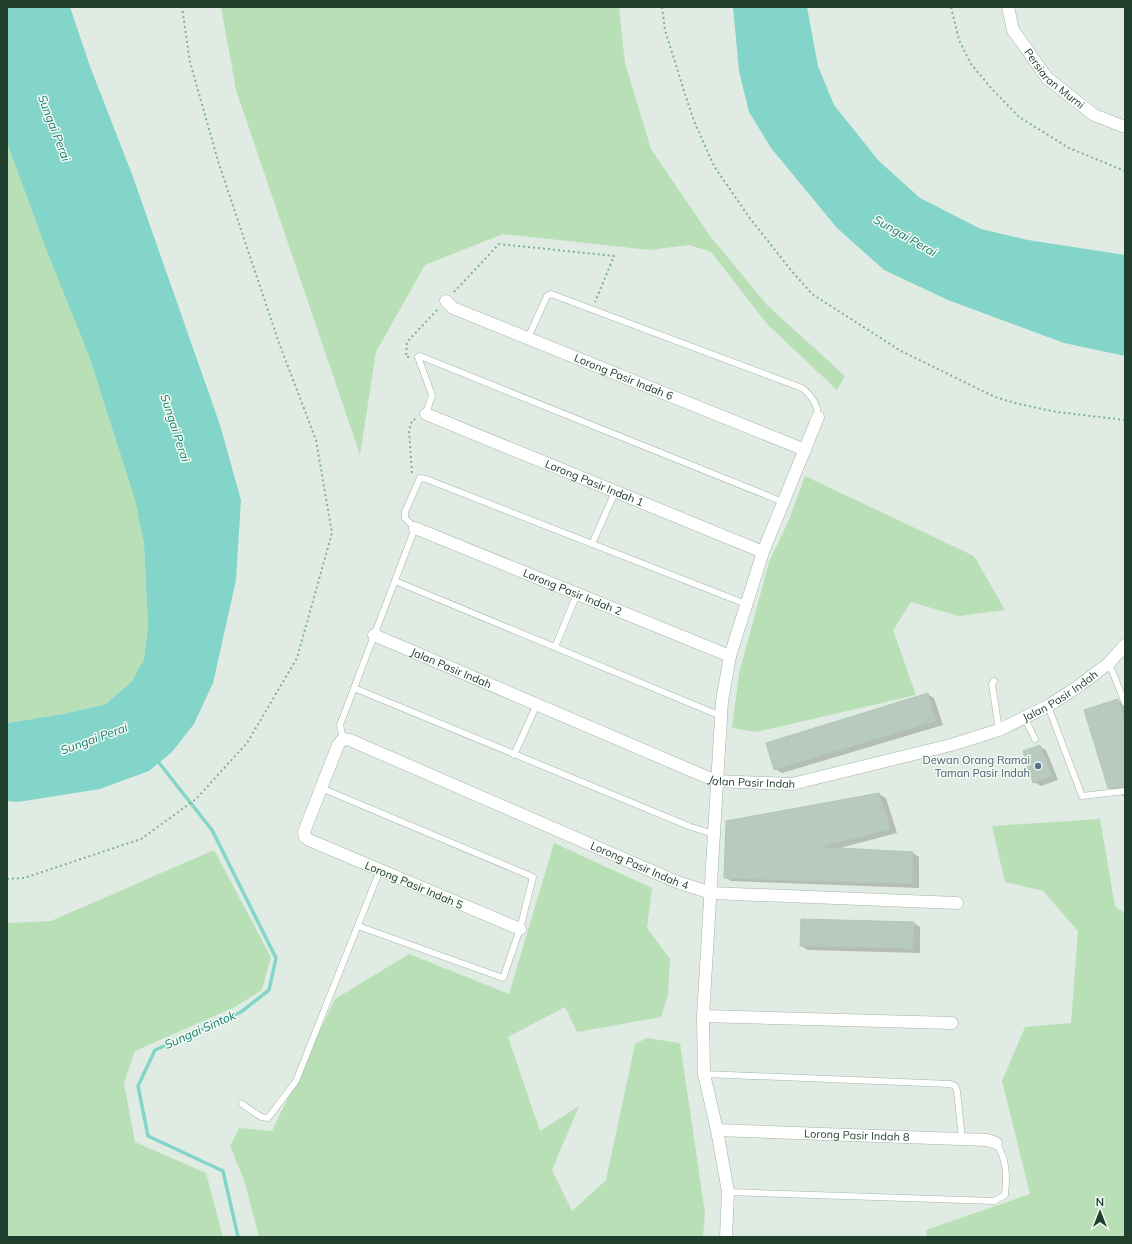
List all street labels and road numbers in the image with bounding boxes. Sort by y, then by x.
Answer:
street label: Persiaran Murni [1021,46,1087,112]
street label: Lorong Pasir Indah 6 [572,351,676,403]
street label: Lorong Pasir Indah 1 [543,457,646,509]
street label: Lorong Pasir Indah 2 [521,566,624,618]
street label: Jalan Pasir Indah [409,645,494,691]
street label: Jalan Pasir Indah [1020,667,1100,724]
street label: Jalan Pasir Indah [707,772,795,791]
street label: Lorong Pasir Indah 4 [588,838,691,892]
street label: Lorong Pasir Indah 5 [363,858,466,912]
street label: Lorong Pasir Indah 8 [804,1126,910,1144]

